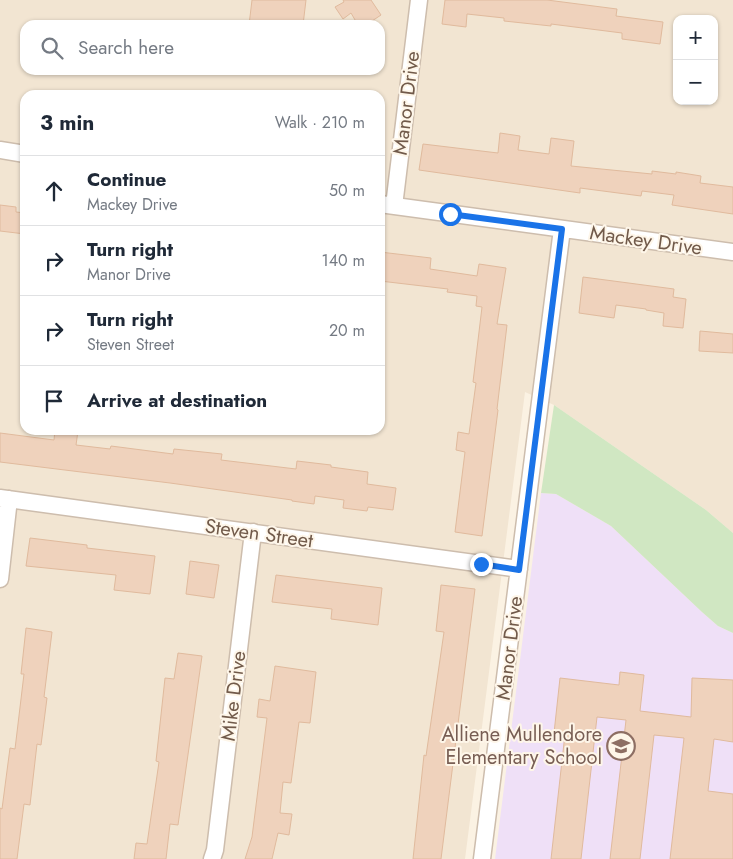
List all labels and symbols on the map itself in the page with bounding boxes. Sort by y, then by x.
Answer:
street label: Manor Drive [386,49,427,157]
route start [439,203,462,226]
street label: Mackey Drive [588,218,704,263]
street label: Steven Street [203,512,315,555]
route end [470,553,493,576]
street label: Manor Drive [489,594,530,702]
street label: Mike Drive [214,649,253,743]
place label: Alliene Mullendore Elementary School [441,720,602,772]
school or university icon: Alliene Mullendore Elementary School [606,731,636,761]

